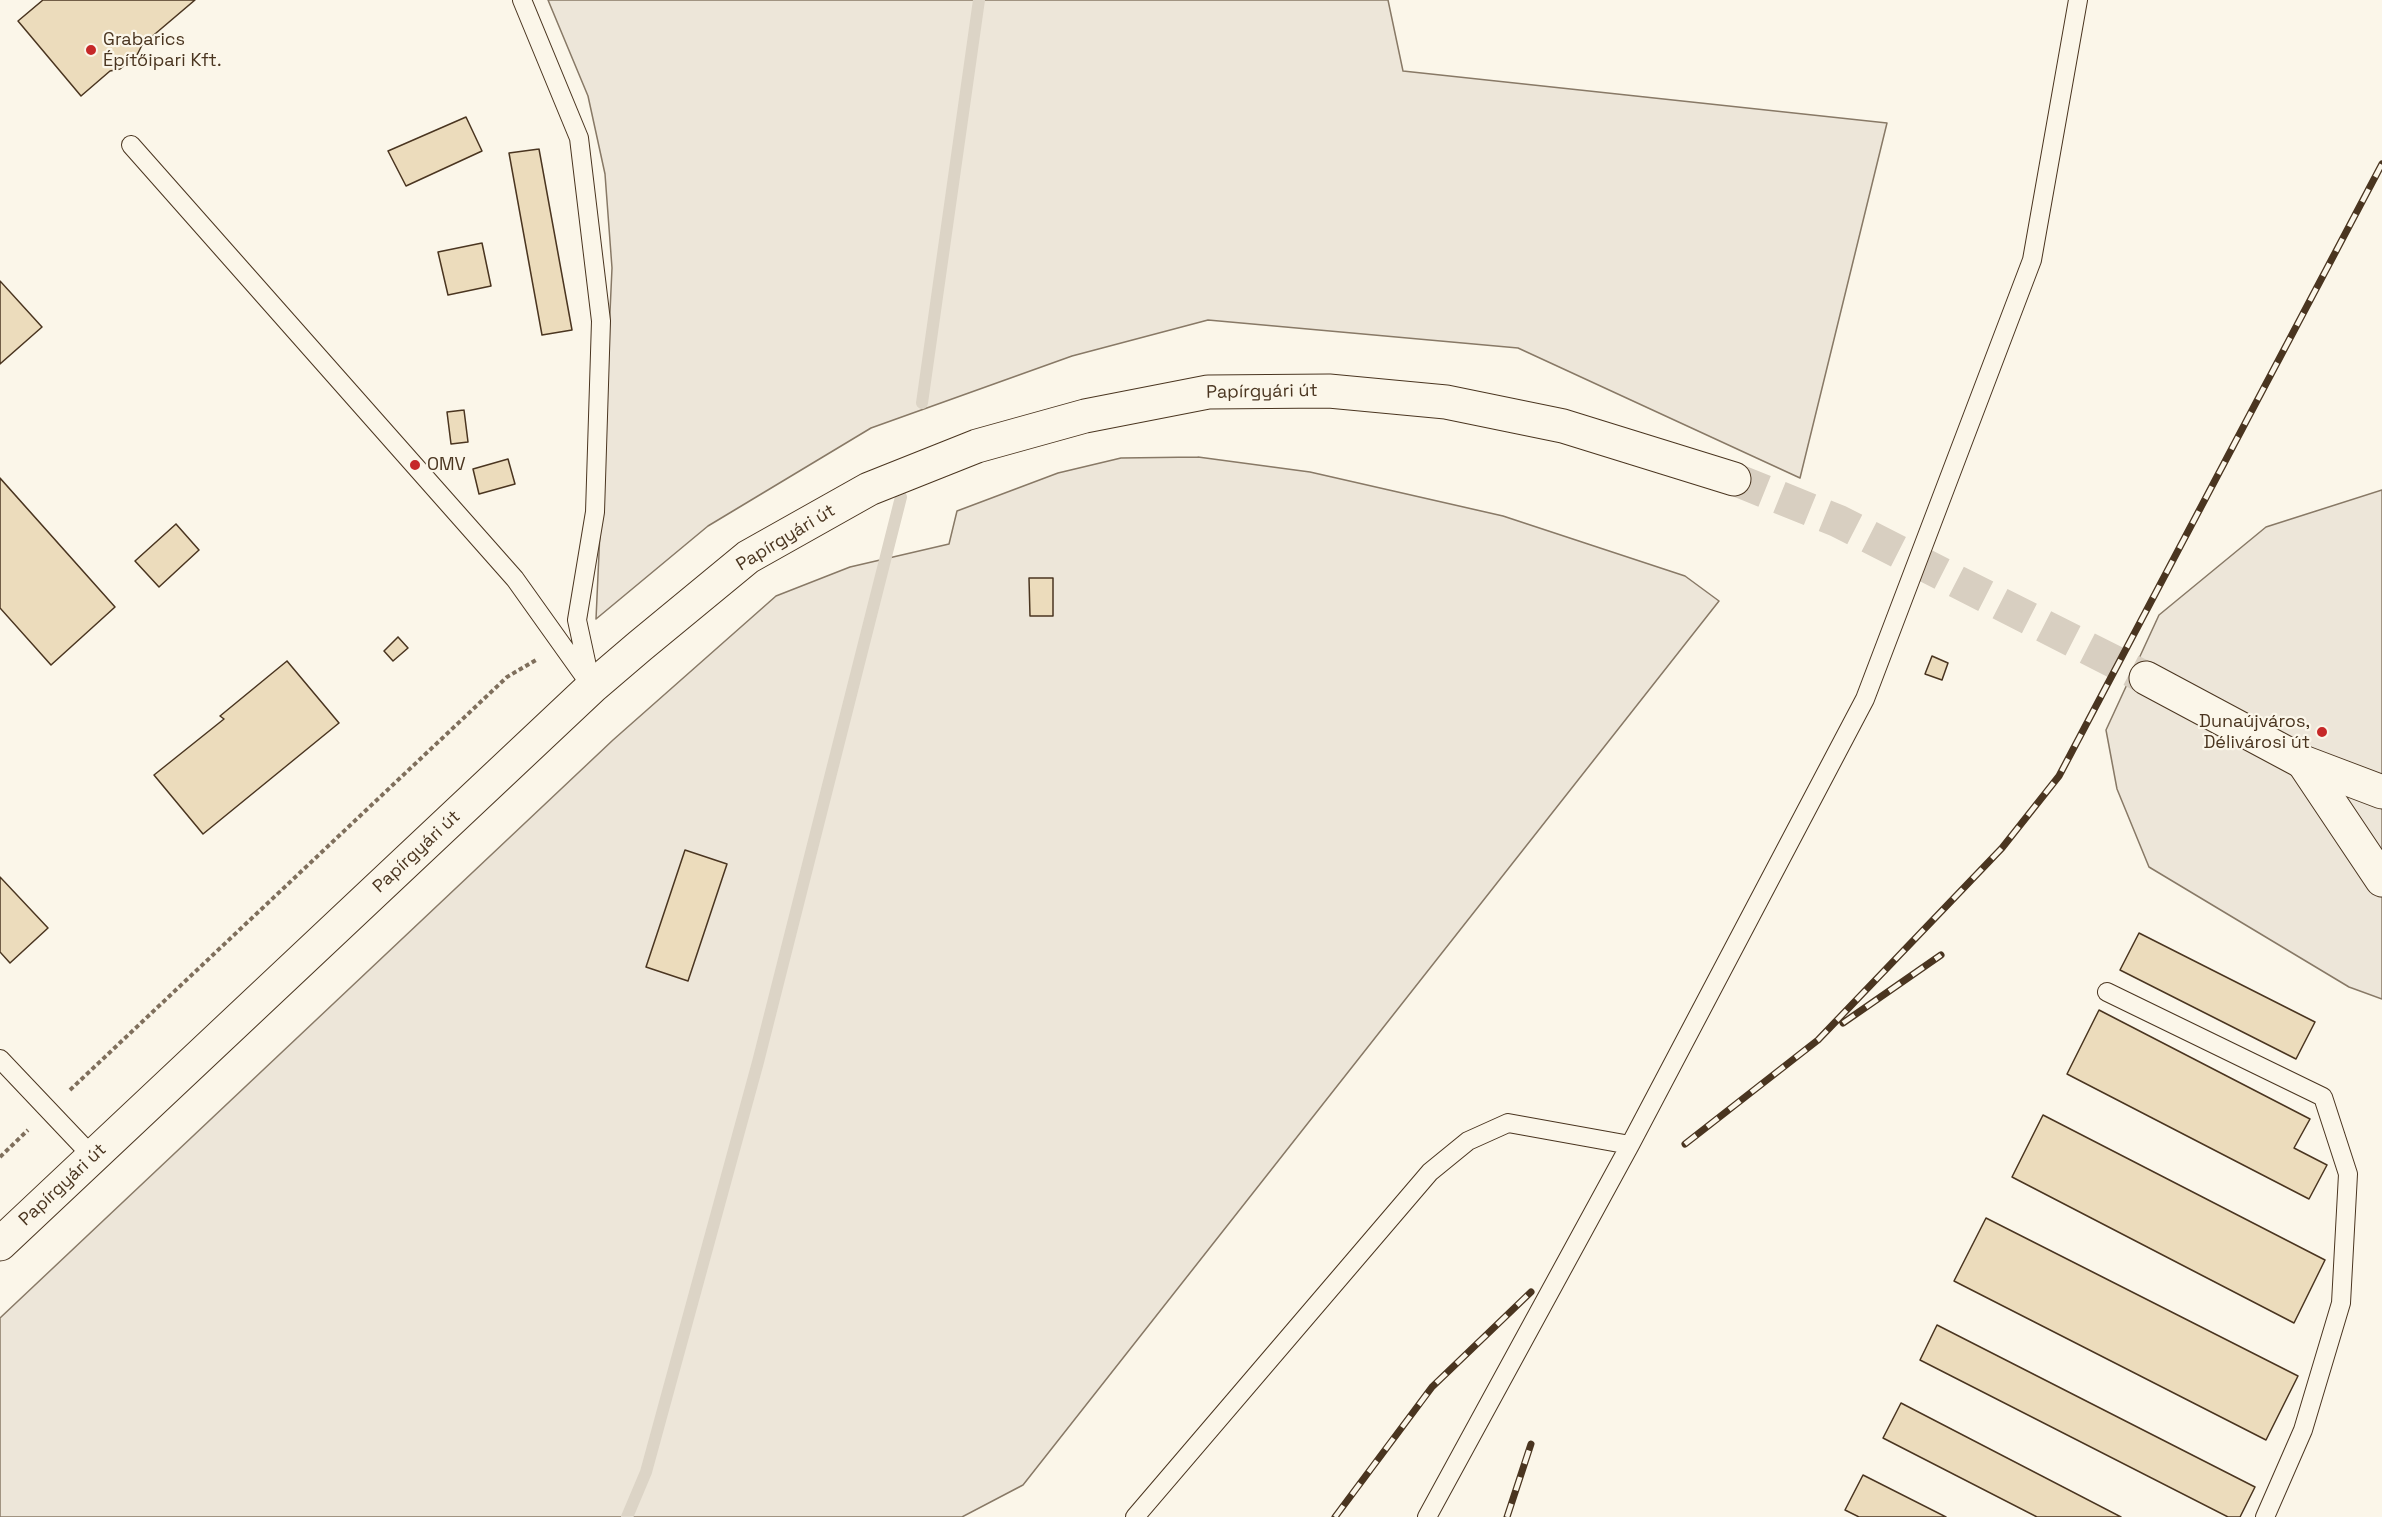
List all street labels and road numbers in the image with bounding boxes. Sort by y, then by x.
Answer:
street label: Papírgyári út [1206,380,1318,404]
street label: Papírgyári út [733,500,839,576]
street label: Papírgyári út [369,806,465,898]
street label: Papírgyári út [15,1139,111,1231]

